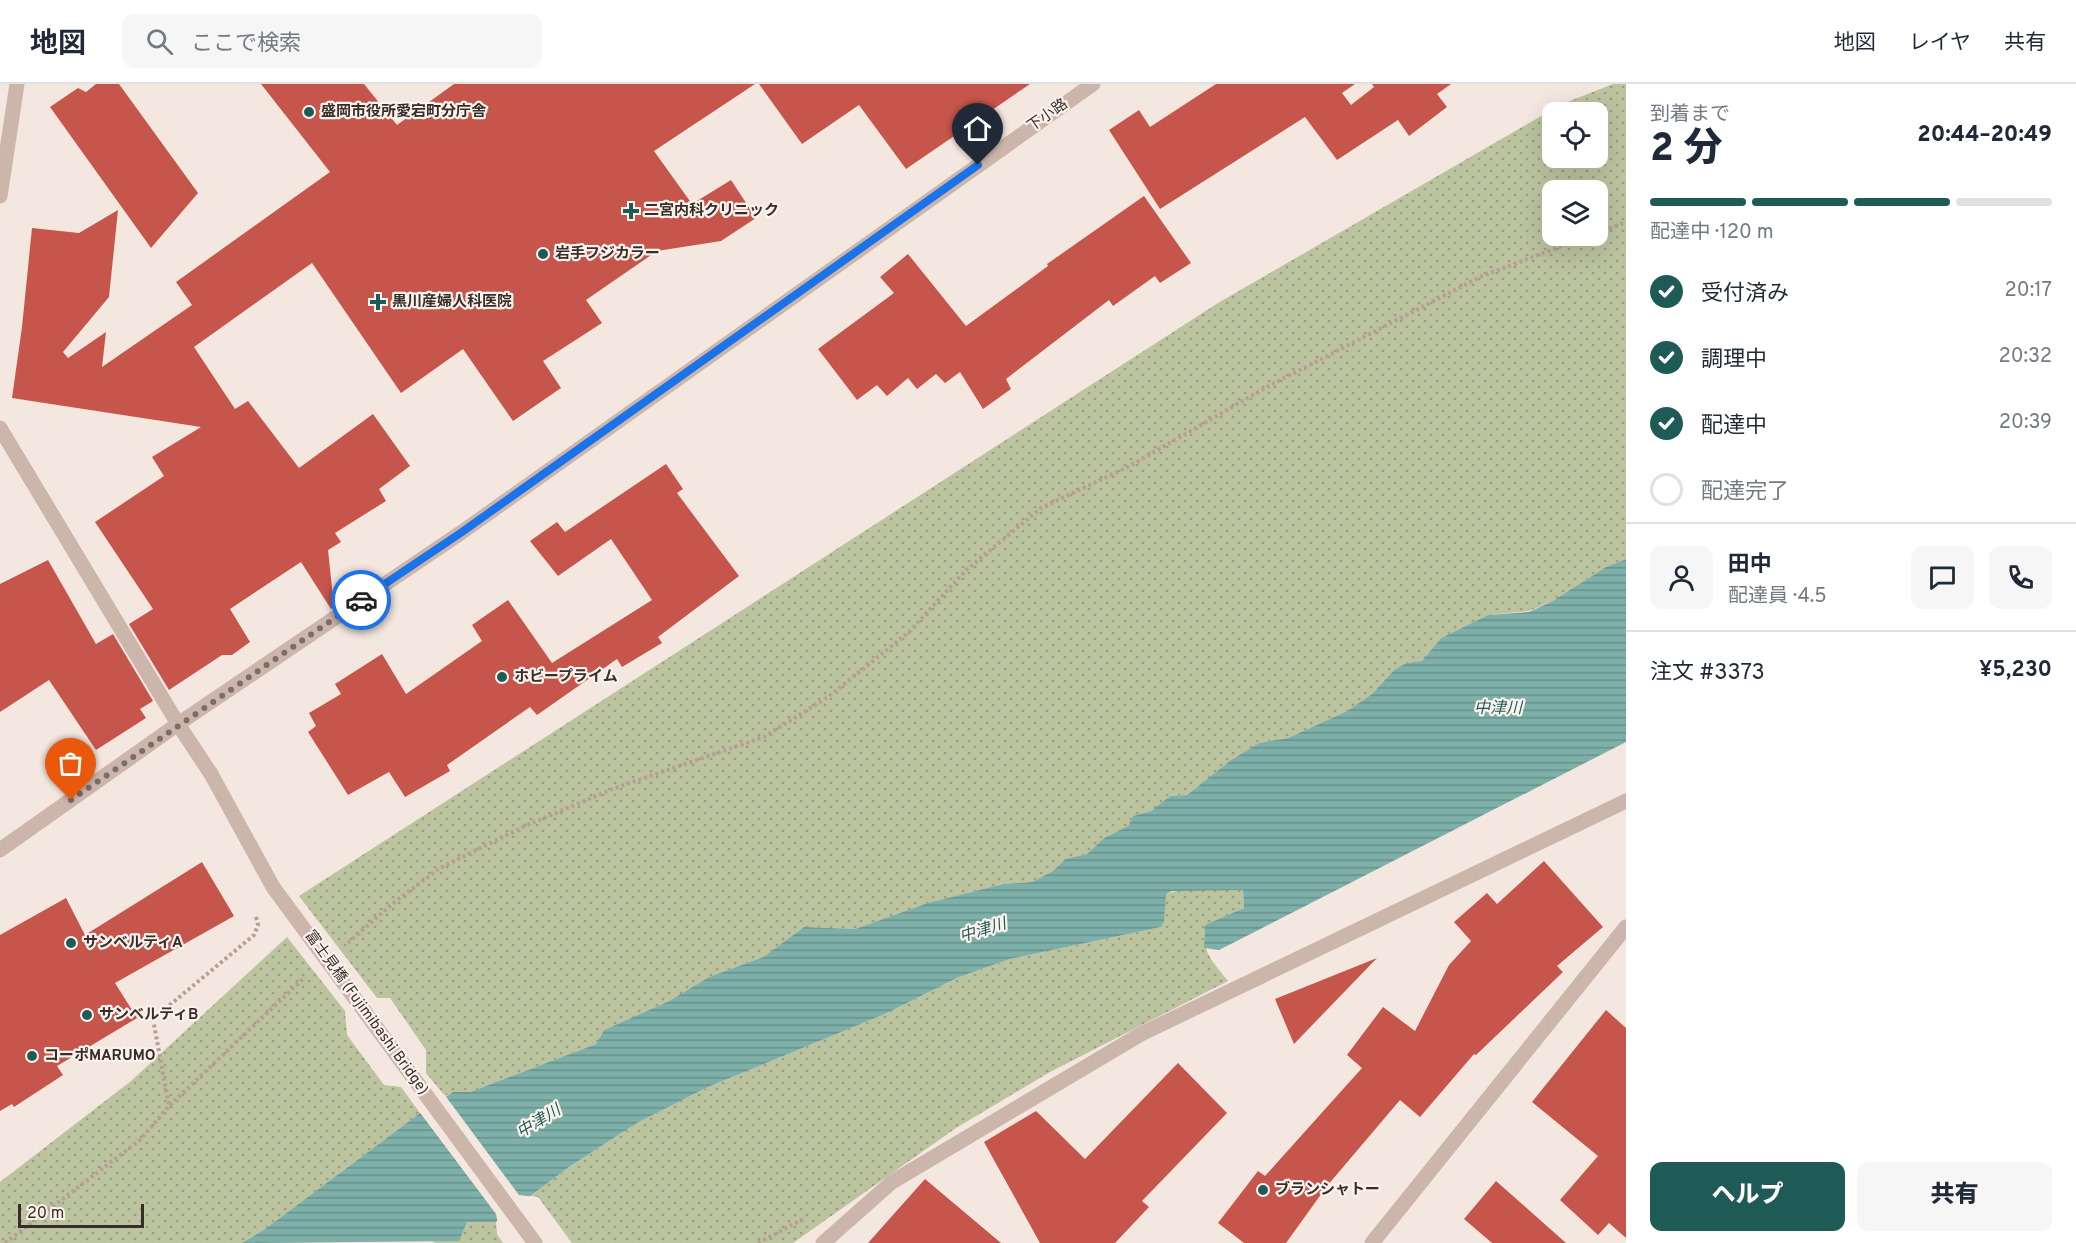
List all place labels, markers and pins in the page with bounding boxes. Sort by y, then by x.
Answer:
place label: 盛岡市役所愛宕町分庁舎 [321,102,487,122]
pin [952,103,1003,165]
marker: 盛岡市役所愛宕町分庁舎 [302,105,316,119]
marker: 二宮内科クリニック [622,202,640,220]
place label: 二宮内科クリニック [644,202,779,221]
place label: 岩手フジカラー [555,245,660,264]
marker: 岩手フジカラー [536,247,550,261]
marker: 黒川産婦人科医院 [369,293,387,311]
place label: 黒川産婦人科医院 [392,293,512,312]
place label: ホビープライム [514,668,618,687]
marker: ホビープライム [495,670,509,684]
pin [45,738,96,800]
place label: サンベルティA [83,934,183,953]
marker: サンベルティA [64,936,78,950]
place label: サンベルティB [99,1006,198,1025]
marker: サンベルティB [80,1008,94,1022]
place label: コーポMARUMO [44,1047,156,1066]
marker: コーポMARUMO [25,1049,39,1063]
place label: ブランシャトー [1275,1180,1380,1200]
marker: ブランシャトー [1256,1183,1270,1197]

